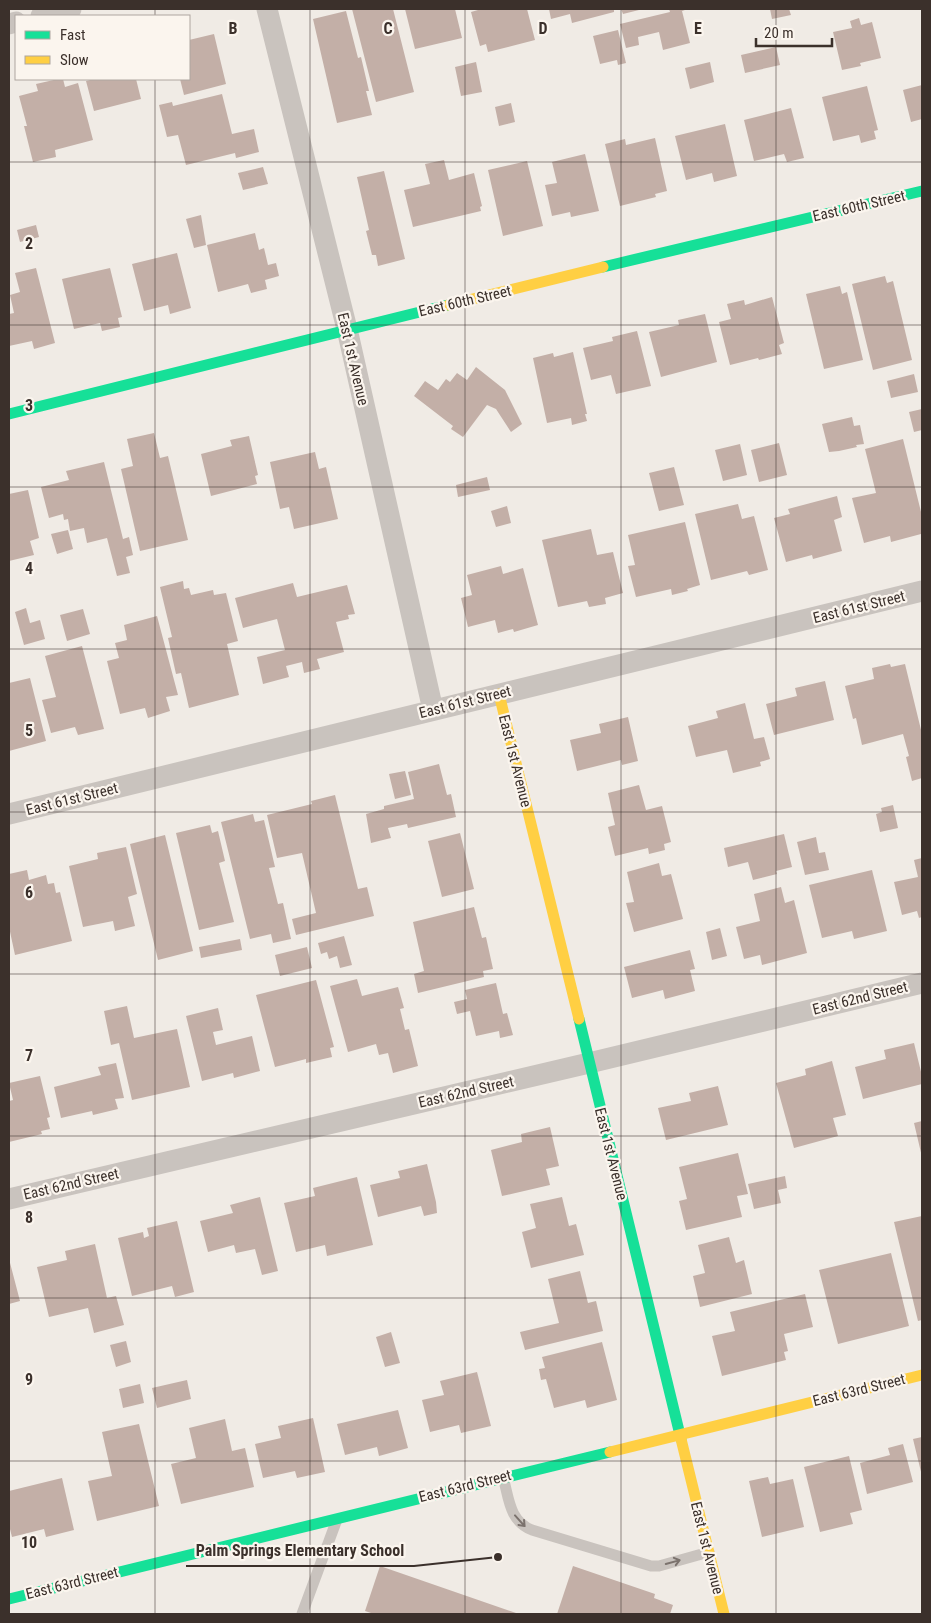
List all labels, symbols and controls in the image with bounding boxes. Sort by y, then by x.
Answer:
legend [15,15,190,80]
scale bar [756,15,832,47]
text: B [229,19,238,38]
text: C [383,19,393,38]
text: D [538,19,548,38]
text: E [694,19,702,38]
text: 20 m [764,24,794,42]
text: Fast [60,26,85,44]
text: Slow [60,51,89,69]
street label: East 60th Street [811,187,907,225]
text: 2 [25,234,33,253]
street label: East 60th Street [417,282,513,320]
street label: East 1st Avenue [334,311,372,407]
text: 3 [25,396,33,415]
text: 4 [25,559,33,578]
street label: East 61st Street [811,587,907,627]
street label: East 61st Street [417,682,513,722]
street label: East 1st Avenue [495,713,535,809]
text: 5 [25,721,33,740]
street label: East 61st Street [24,779,120,819]
text: 6 [25,883,33,902]
street label: East 62nd Street [811,977,909,1019]
text: 7 [25,1046,33,1065]
street label: East 62nd Street [416,1072,516,1112]
street label: East 1st Avenue [591,1106,631,1202]
street label: East 62nd Street [21,1164,121,1204]
text: 8 [25,1208,33,1227]
text: 9 [25,1370,33,1389]
street label: East 63rd Street [811,1370,907,1410]
street label: East 63rd Street [417,1466,513,1506]
street label: East 1st Avenue [687,1500,727,1596]
one-way arrow [514,1515,525,1528]
text: 10 [21,1533,37,1552]
callout: Palm Springs Elementary School [186,1535,414,1566]
text: Palm Springs Elementary School [196,1541,404,1560]
one-way arrow [664,1557,680,1567]
street label: East 63rd Street [24,1563,120,1603]

